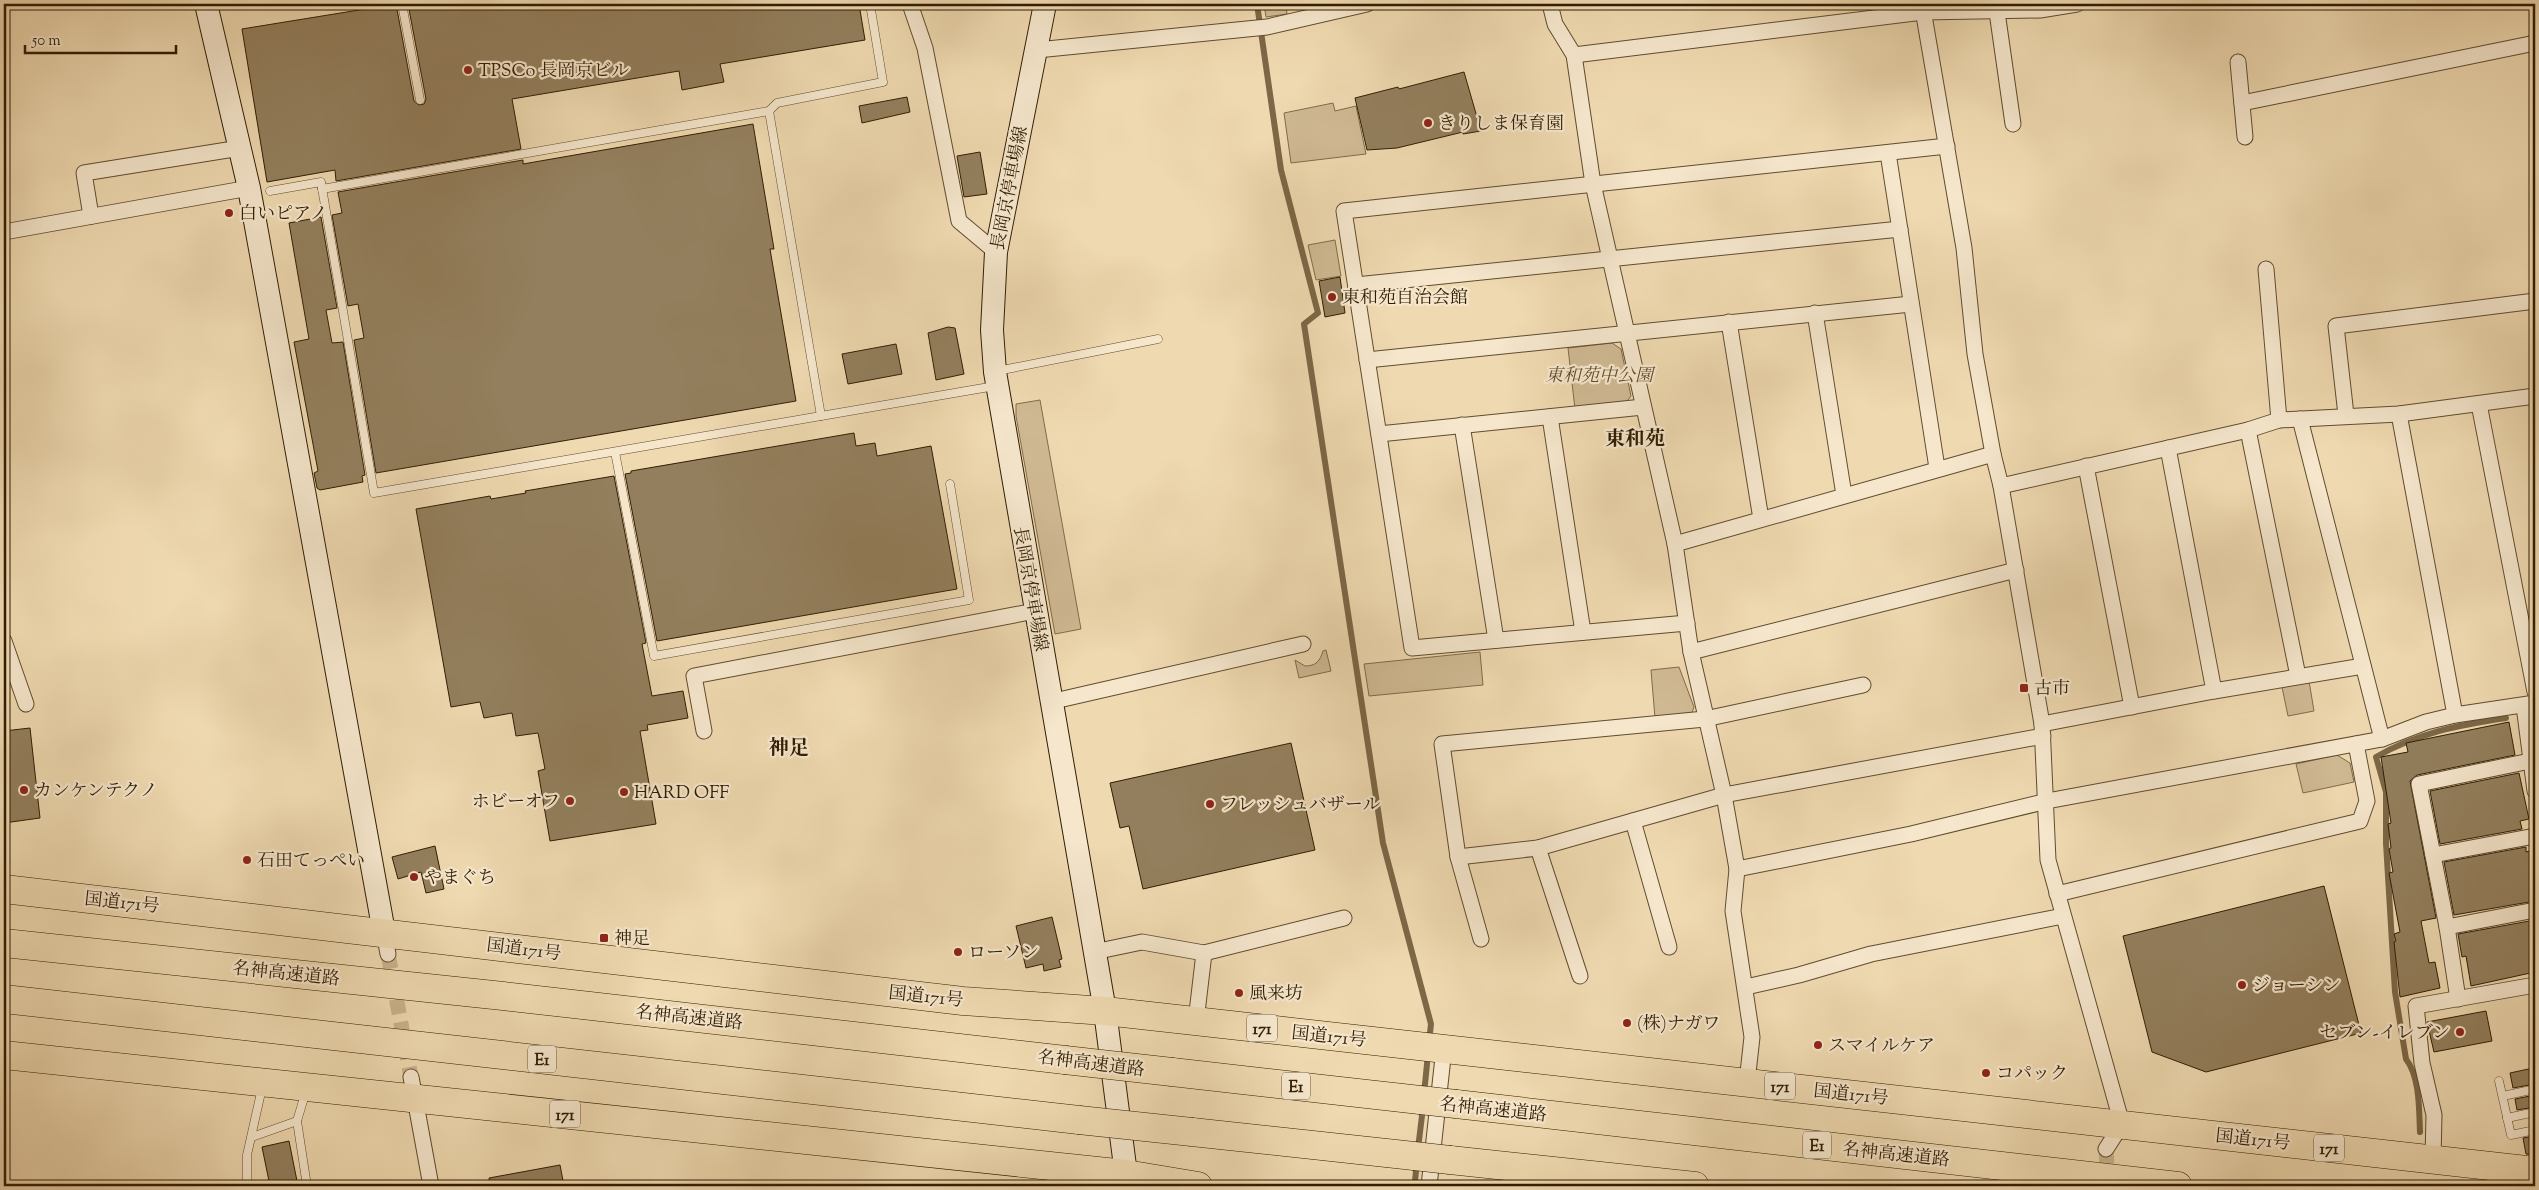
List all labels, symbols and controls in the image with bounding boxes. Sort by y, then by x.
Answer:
scale bar [25,22,176,54]
text: 50 m [31,31,61,52]
place label: TPSCo 長岡京ビル [478,59,629,85]
marker: TPSCo 長岡京ビル [462,64,474,76]
place label: きりしま保育園 [1438,112,1564,138]
marker: きりしま保育園 [1422,117,1434,129]
street label: 長岡京停車場線 [986,124,1036,253]
place label: 白いピアノ [239,202,328,228]
marker: 白いピアノ [223,207,235,219]
place label: 東和苑自治会館 [1342,286,1468,312]
marker: 東和苑自治会館 [1326,291,1338,303]
park label: 東和苑中公園 [1545,364,1656,390]
district label: 東和苑 [1605,426,1665,455]
street label: 長岡京停車場線 [1005,525,1053,654]
place label: 古市 [2034,677,2070,703]
marker: 古市 [2018,682,2030,694]
district label: 神足 [769,735,809,764]
place label: カンケンテクノ [34,779,158,805]
place label: HARD OFF [634,781,729,807]
marker: カンケンテクノ [18,784,30,796]
marker: HARD OFF [618,786,630,798]
place label: ホビーオフ [472,790,560,816]
place label: フレッシュバザール [1220,793,1380,819]
marker: ホビーオフ [564,795,576,807]
marker: フレッシュバザール [1204,798,1216,810]
place label: 石田てっぺい [257,849,365,875]
marker: 石田てっぺい [241,854,253,866]
place label: やまぐち [424,866,496,892]
marker: やまぐち [408,871,420,883]
street label: 国道171号 [83,887,161,921]
place label: 神足 [614,927,650,953]
marker: 神足 [598,932,610,944]
street label: 国道171号 [485,933,563,968]
place label: ローソン [968,941,1039,967]
marker: ローソン [952,946,964,958]
street label: 名神高速道路 [231,956,341,994]
place label: ジョーシン [2252,974,2341,1000]
marker: ジョーシン [2236,979,2248,991]
street label: 国道171号 [887,981,965,1015]
place label: 風来坊 [1249,982,1303,1008]
marker: 風来坊 [1233,987,1245,999]
street label: 名神高速道路 [634,1000,744,1038]
place label: (株)ナガワ [1637,1012,1720,1038]
road number: 171 [1247,1014,1277,1042]
marker: (株)ナガワ [1621,1017,1633,1029]
street label: 国道171号 [1290,1021,1368,1055]
place label: セブン-イレブン [2319,1021,2450,1047]
marker: セブン-イレブン [2454,1026,2466,1038]
place label: スマイルケア [1828,1034,1935,1060]
marker: スマイルケア [1812,1039,1824,1051]
road number: E1 [528,1046,556,1072]
street label: 名神高速道路 [1036,1046,1146,1084]
place label: コパック [1996,1062,2068,1088]
marker: コパック [1980,1067,1992,1079]
road number: E1 [1282,1072,1310,1100]
road number: 171 [1765,1072,1795,1100]
street label: 国道171号 [1812,1079,1890,1113]
street label: 名神高速道路 [1438,1092,1548,1130]
road number: 171 [550,1100,580,1128]
street label: 国道171号 [2214,1124,2292,1158]
road number: E1 [1803,1132,1831,1158]
road number: 171 [2314,1134,2344,1162]
street label: 名神高速道路 [1841,1137,1951,1175]

